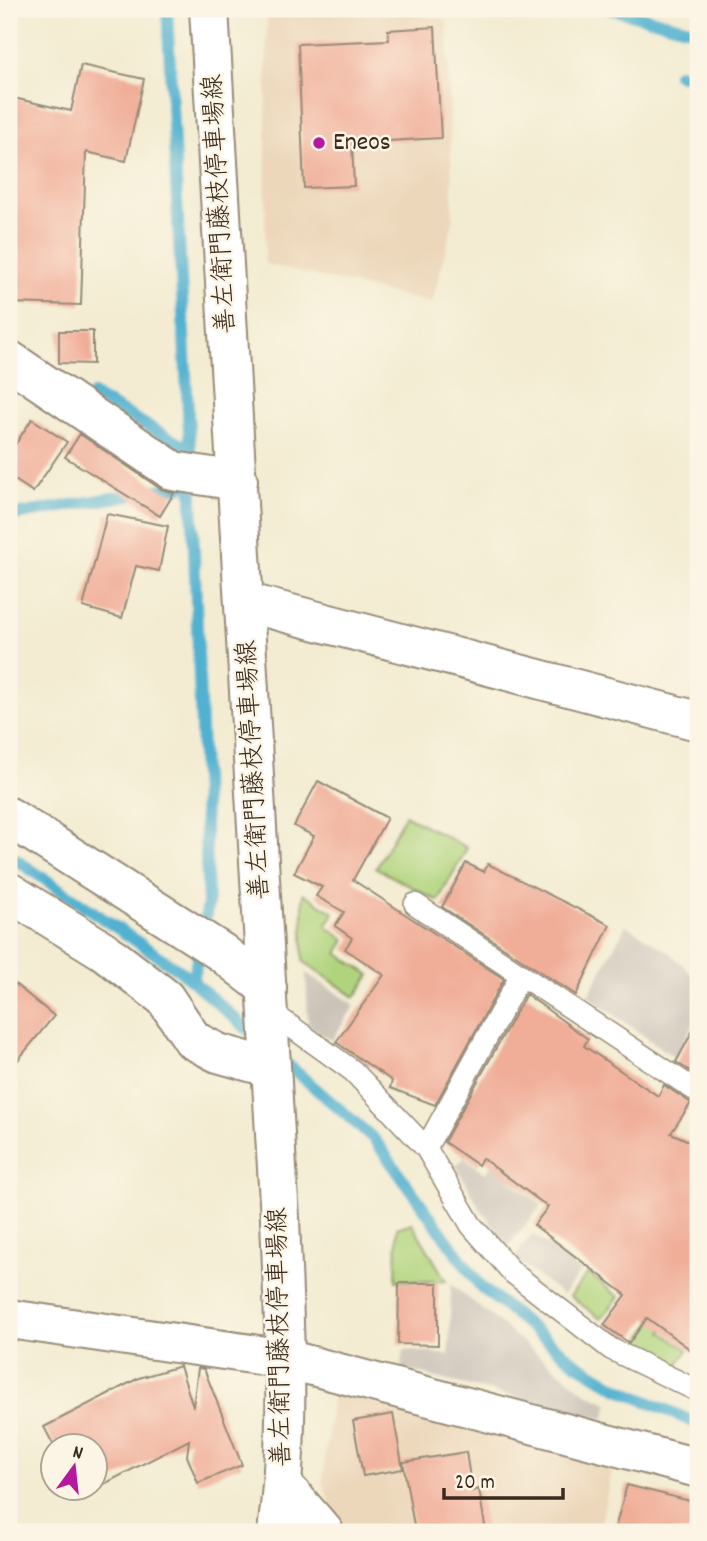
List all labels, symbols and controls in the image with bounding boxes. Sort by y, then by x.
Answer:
street label: 善左衛門藤枝停車場線 [196,73,246,335]
place label: Eneos [333,125,391,162]
marker: Eneos [311,135,327,151]
street label: 善左衛門藤枝停車場線 [230,639,280,901]
street label: 善左衛門藤枝停車場線 [260,1207,302,1467]
north arrow [38,1432,108,1502]
text: N [69,1440,86,1468]
scale bar [444,1457,564,1501]
text: 20 m [455,1469,495,1499]

